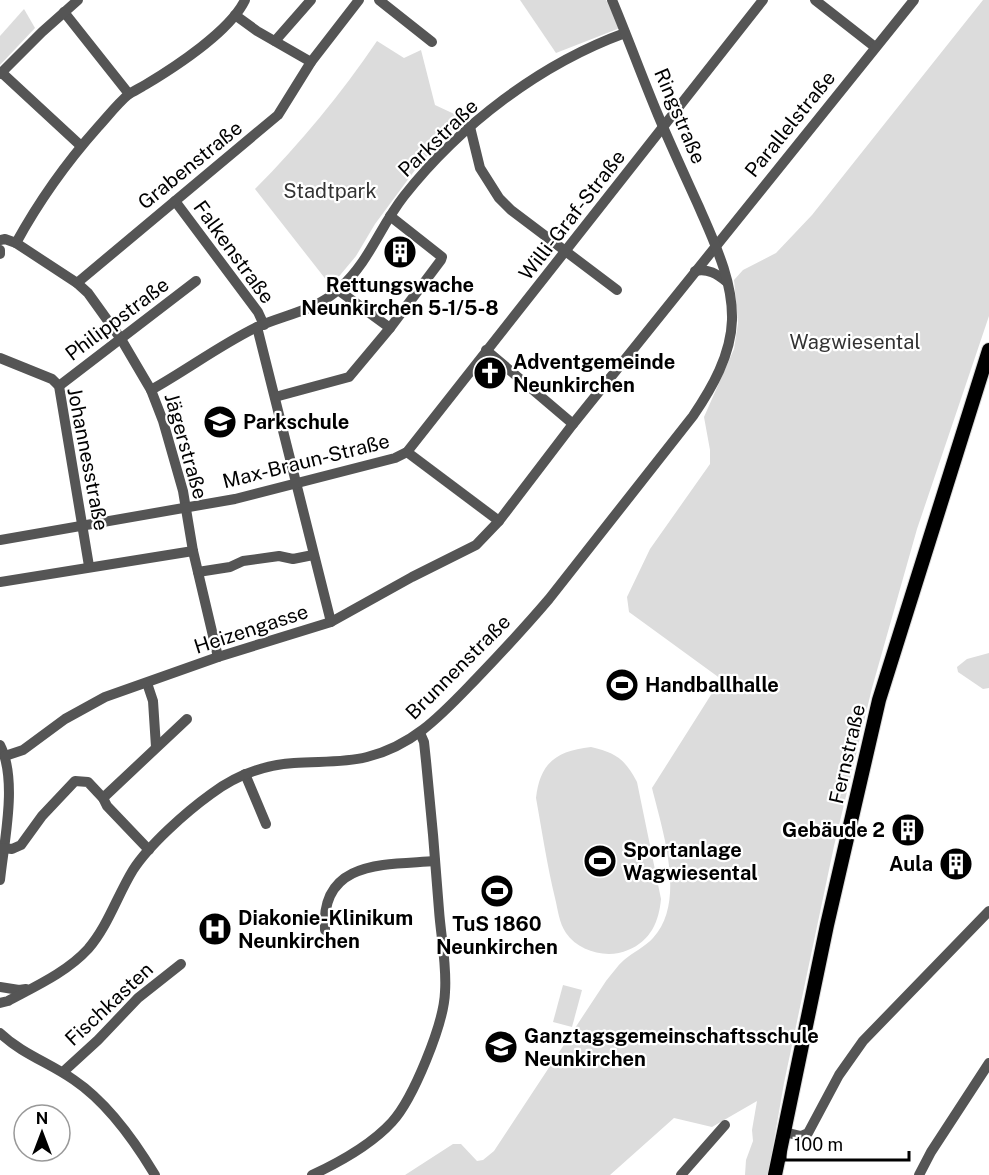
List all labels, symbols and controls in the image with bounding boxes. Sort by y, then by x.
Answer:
street label: Ringstraße [649,65,711,167]
street label: Parallelstraße [740,66,840,182]
street label: Parkstraße [393,94,483,182]
street label: Grabenstraße [133,116,247,214]
street label: Willi-Graf-Straße [514,145,630,285]
park label: Stadtpark [283,179,377,203]
street label: Falkenstraße [189,196,279,308]
building icon: Rettungswache Neunkirchen 5-1/5-8 [382,234,418,270]
street label: Philippstraße [60,272,174,366]
place label: Rettungswache Neunkirchen 5-1/5-8 [301,273,499,320]
park label: Wagwiesental [790,330,920,354]
place label: Adventgemeinde Neunkirchen [513,350,675,397]
church icon: Adventgemeinde Neunkirchen [472,355,508,391]
street label: Johannesstraße [62,385,114,533]
street label: Jägerstraße [159,390,213,502]
school or university icon: Parkschule [202,404,238,440]
place label: Parkschule [243,410,349,434]
street label: Max-Braun-Straße [220,429,392,493]
street label: Heizengasse [191,599,311,659]
street label: Brunnenstraße [401,610,515,724]
sports icon: Handballhalle [604,667,640,703]
place label: Handballhalle [645,673,779,697]
street label: Fernstraße [824,702,870,806]
building icon: Gebäude 2 [890,812,926,848]
place label: Gebäude 2 [782,818,885,842]
place label: Sportanlage Wagwiesental [623,838,758,885]
sports icon: Sportanlage Wagwiesental [582,843,618,879]
building icon: Aula [938,846,974,882]
place label: Aula [889,852,933,876]
sports icon: TuS 1860 Neunkirchen [479,873,515,909]
place label: Diakonie-Klinikum Neunkirchen [238,906,413,953]
hospital icon: Diakonie-Klinikum Neunkirchen [197,911,233,947]
place label: TuS 1860 Neunkirchen [436,912,558,959]
street label: Fischkasten [60,957,158,1051]
place label: Ganztagsgemeinschaftsschule Neunkirchen [524,1024,819,1071]
school or university icon: Ganztagsgemeinschaftsschule Neunkirchen [483,1029,519,1065]
north arrow [12,1103,72,1163]
text: N [36,1109,48,1128]
scale bar [785,1124,910,1162]
text: 100 m [794,1134,843,1155]

